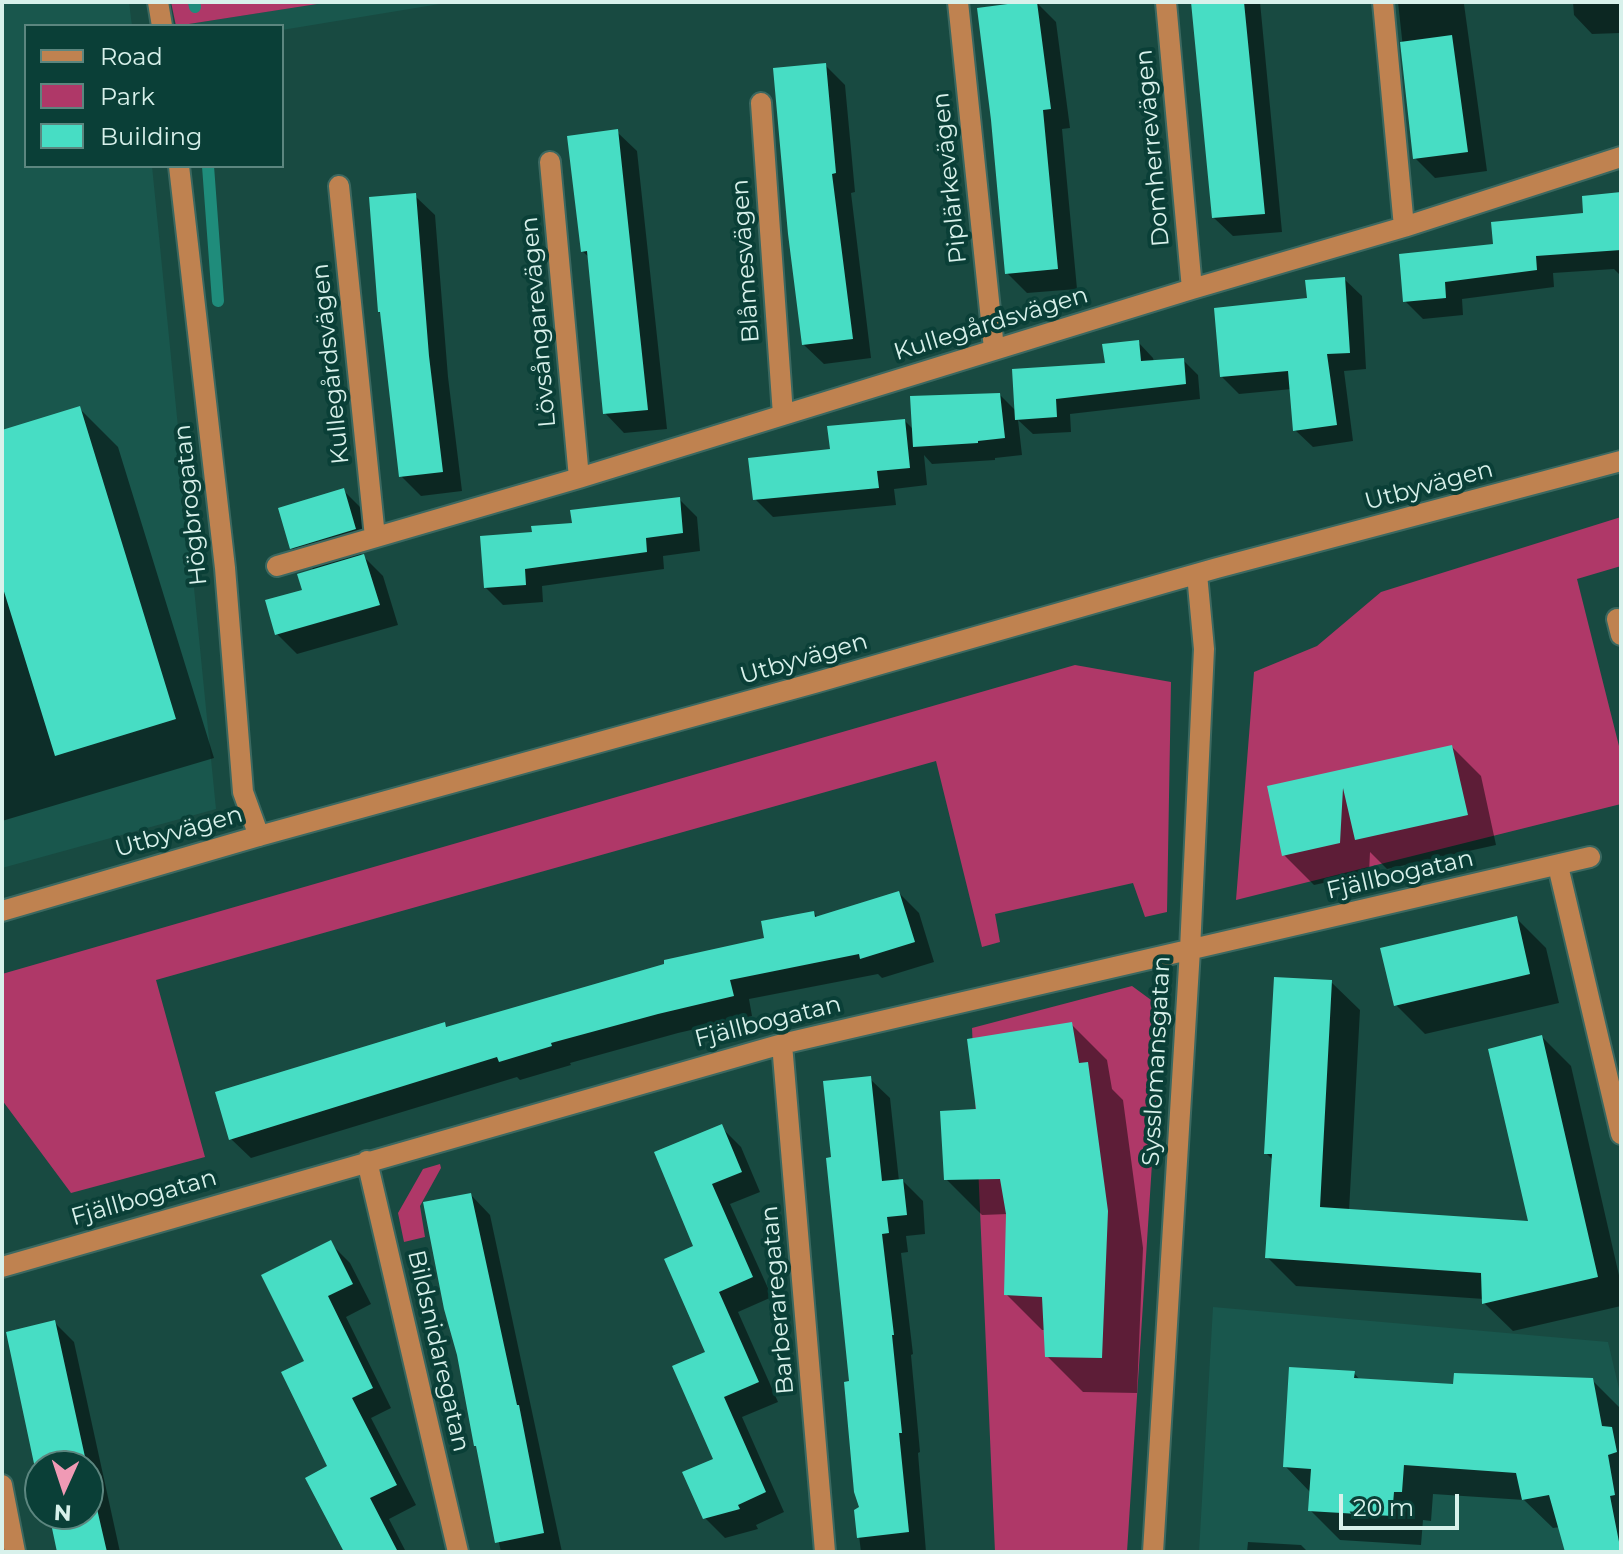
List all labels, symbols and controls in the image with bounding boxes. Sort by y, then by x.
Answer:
legend [24,24,284,168]
text: Road [100,42,163,71]
street label: Domherrevägen [1130,48,1176,248]
text: Park [100,82,155,111]
street label: Piplärkevägen [927,91,973,265]
text: Building [100,122,203,151]
street label: Blåmesvägen [726,178,766,344]
street label: Lövsångarevägen [515,215,563,429]
street label: Kullegårdsvägen [306,262,356,466]
street label: Kullegårdsvägen [890,281,1092,367]
street label: Högbrogatan [168,423,214,587]
street label: Utbyvägen [1362,455,1496,517]
street label: Utbyvägen [737,627,871,691]
street label: Utbyvägen [112,800,246,864]
street label: Fjällbogatan [1324,844,1476,906]
street label: Sysslomansgatan [1137,955,1177,1167]
street label: Fjällbogatan [692,990,844,1054]
street label: Fjällbogatan [68,1163,220,1233]
street label: Barberaregatan [755,1204,801,1396]
street label: Bildsnidaregatan [401,1247,475,1455]
north arrow [24,1450,104,1530]
scale bar [1343,1478,1463,1528]
text: 20 m [1353,1493,1414,1522]
text: N [53,1499,72,1526]

